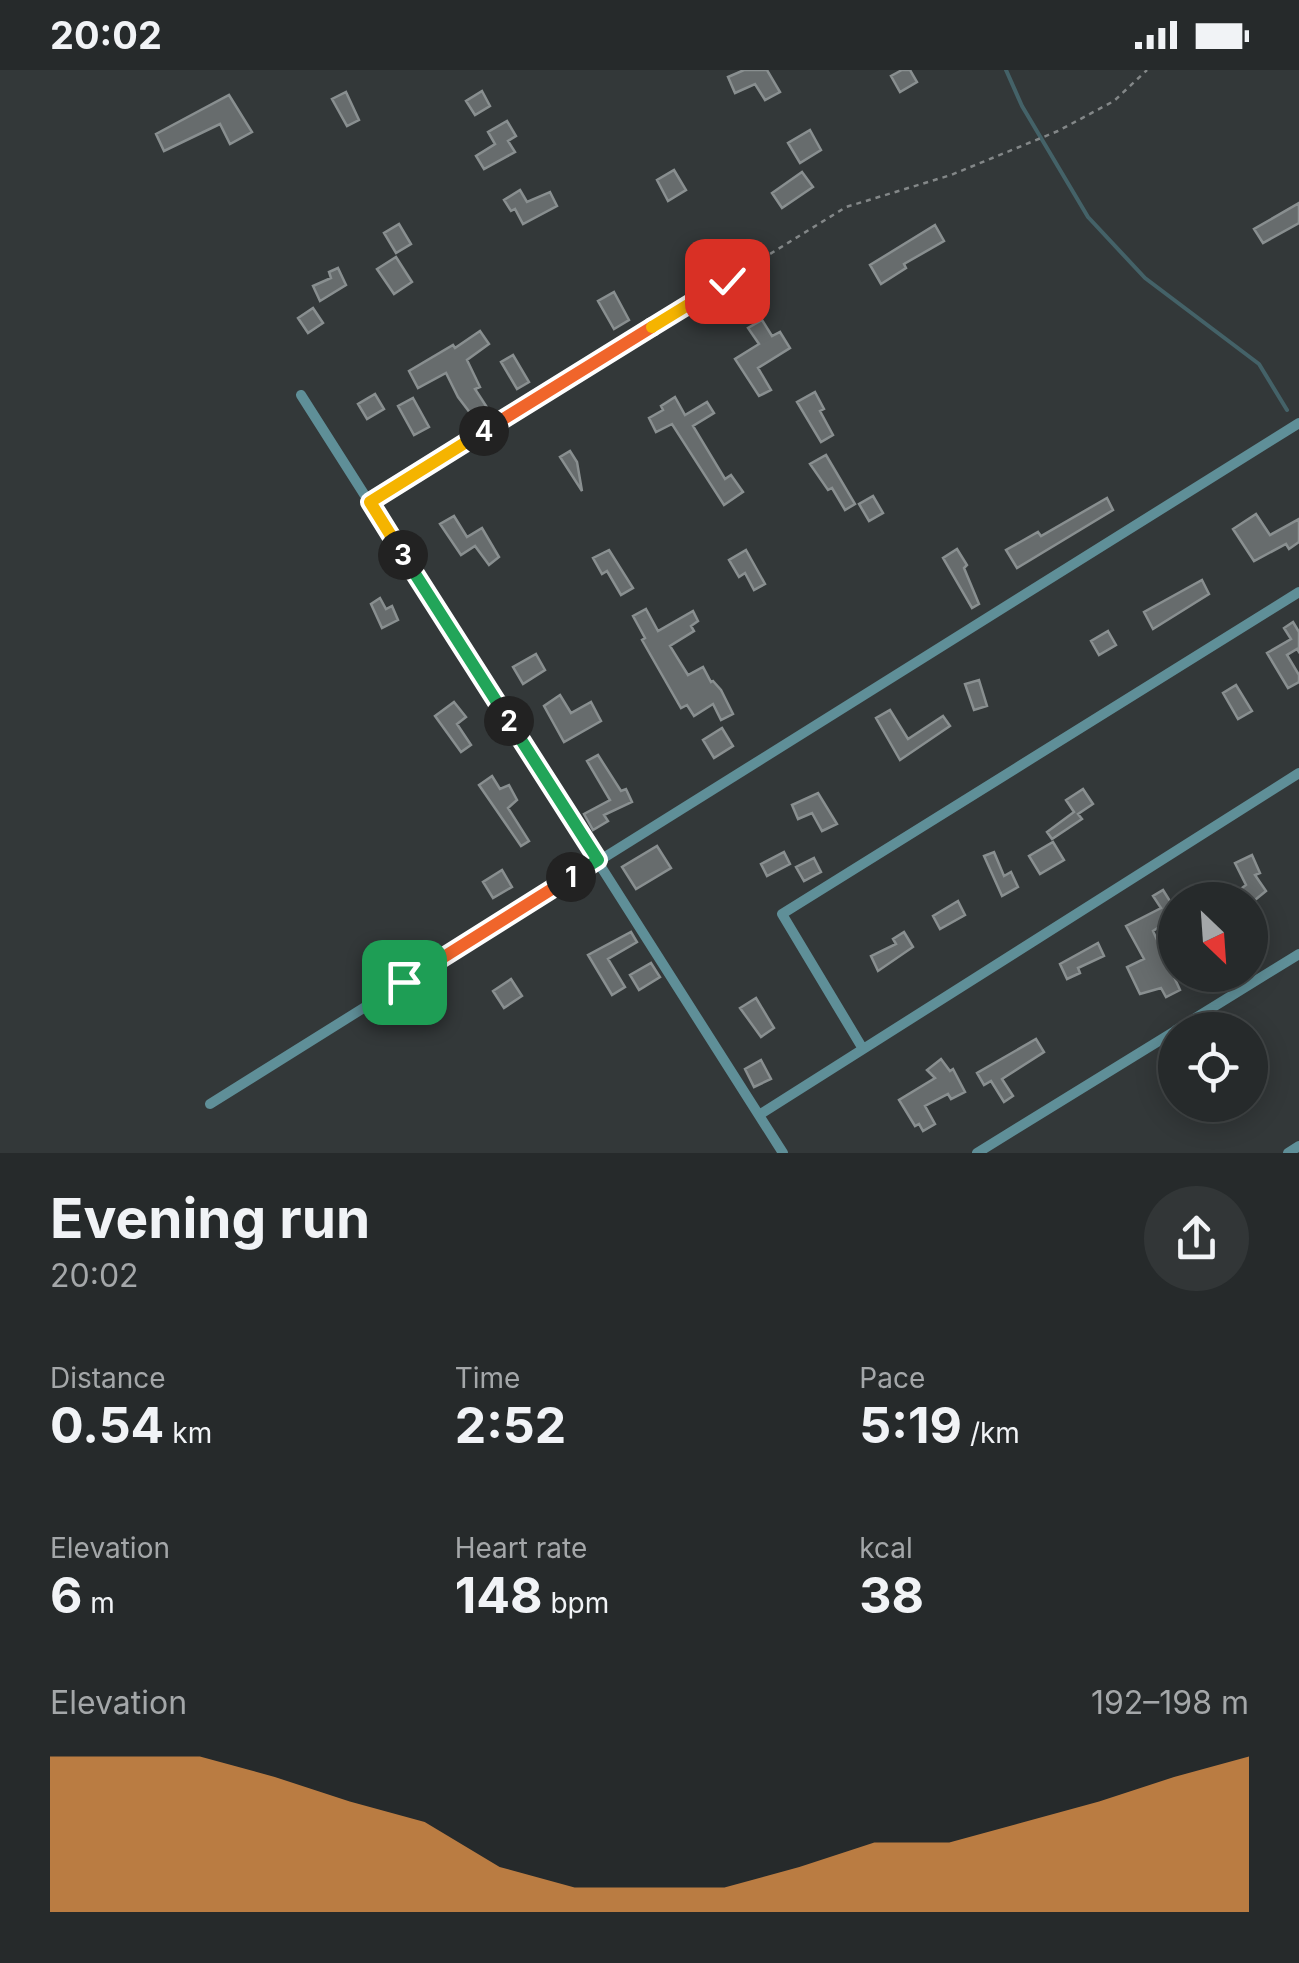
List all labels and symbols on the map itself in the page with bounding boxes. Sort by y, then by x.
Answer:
pin [685,239,770,324]
pin: 4 [459,406,509,456]
pin: 3 [378,530,428,580]
pin: 2 [484,696,534,746]
pin: 1 [546,852,596,902]
north arrow [1158,882,1268,992]
pin [362,940,447,1025]

